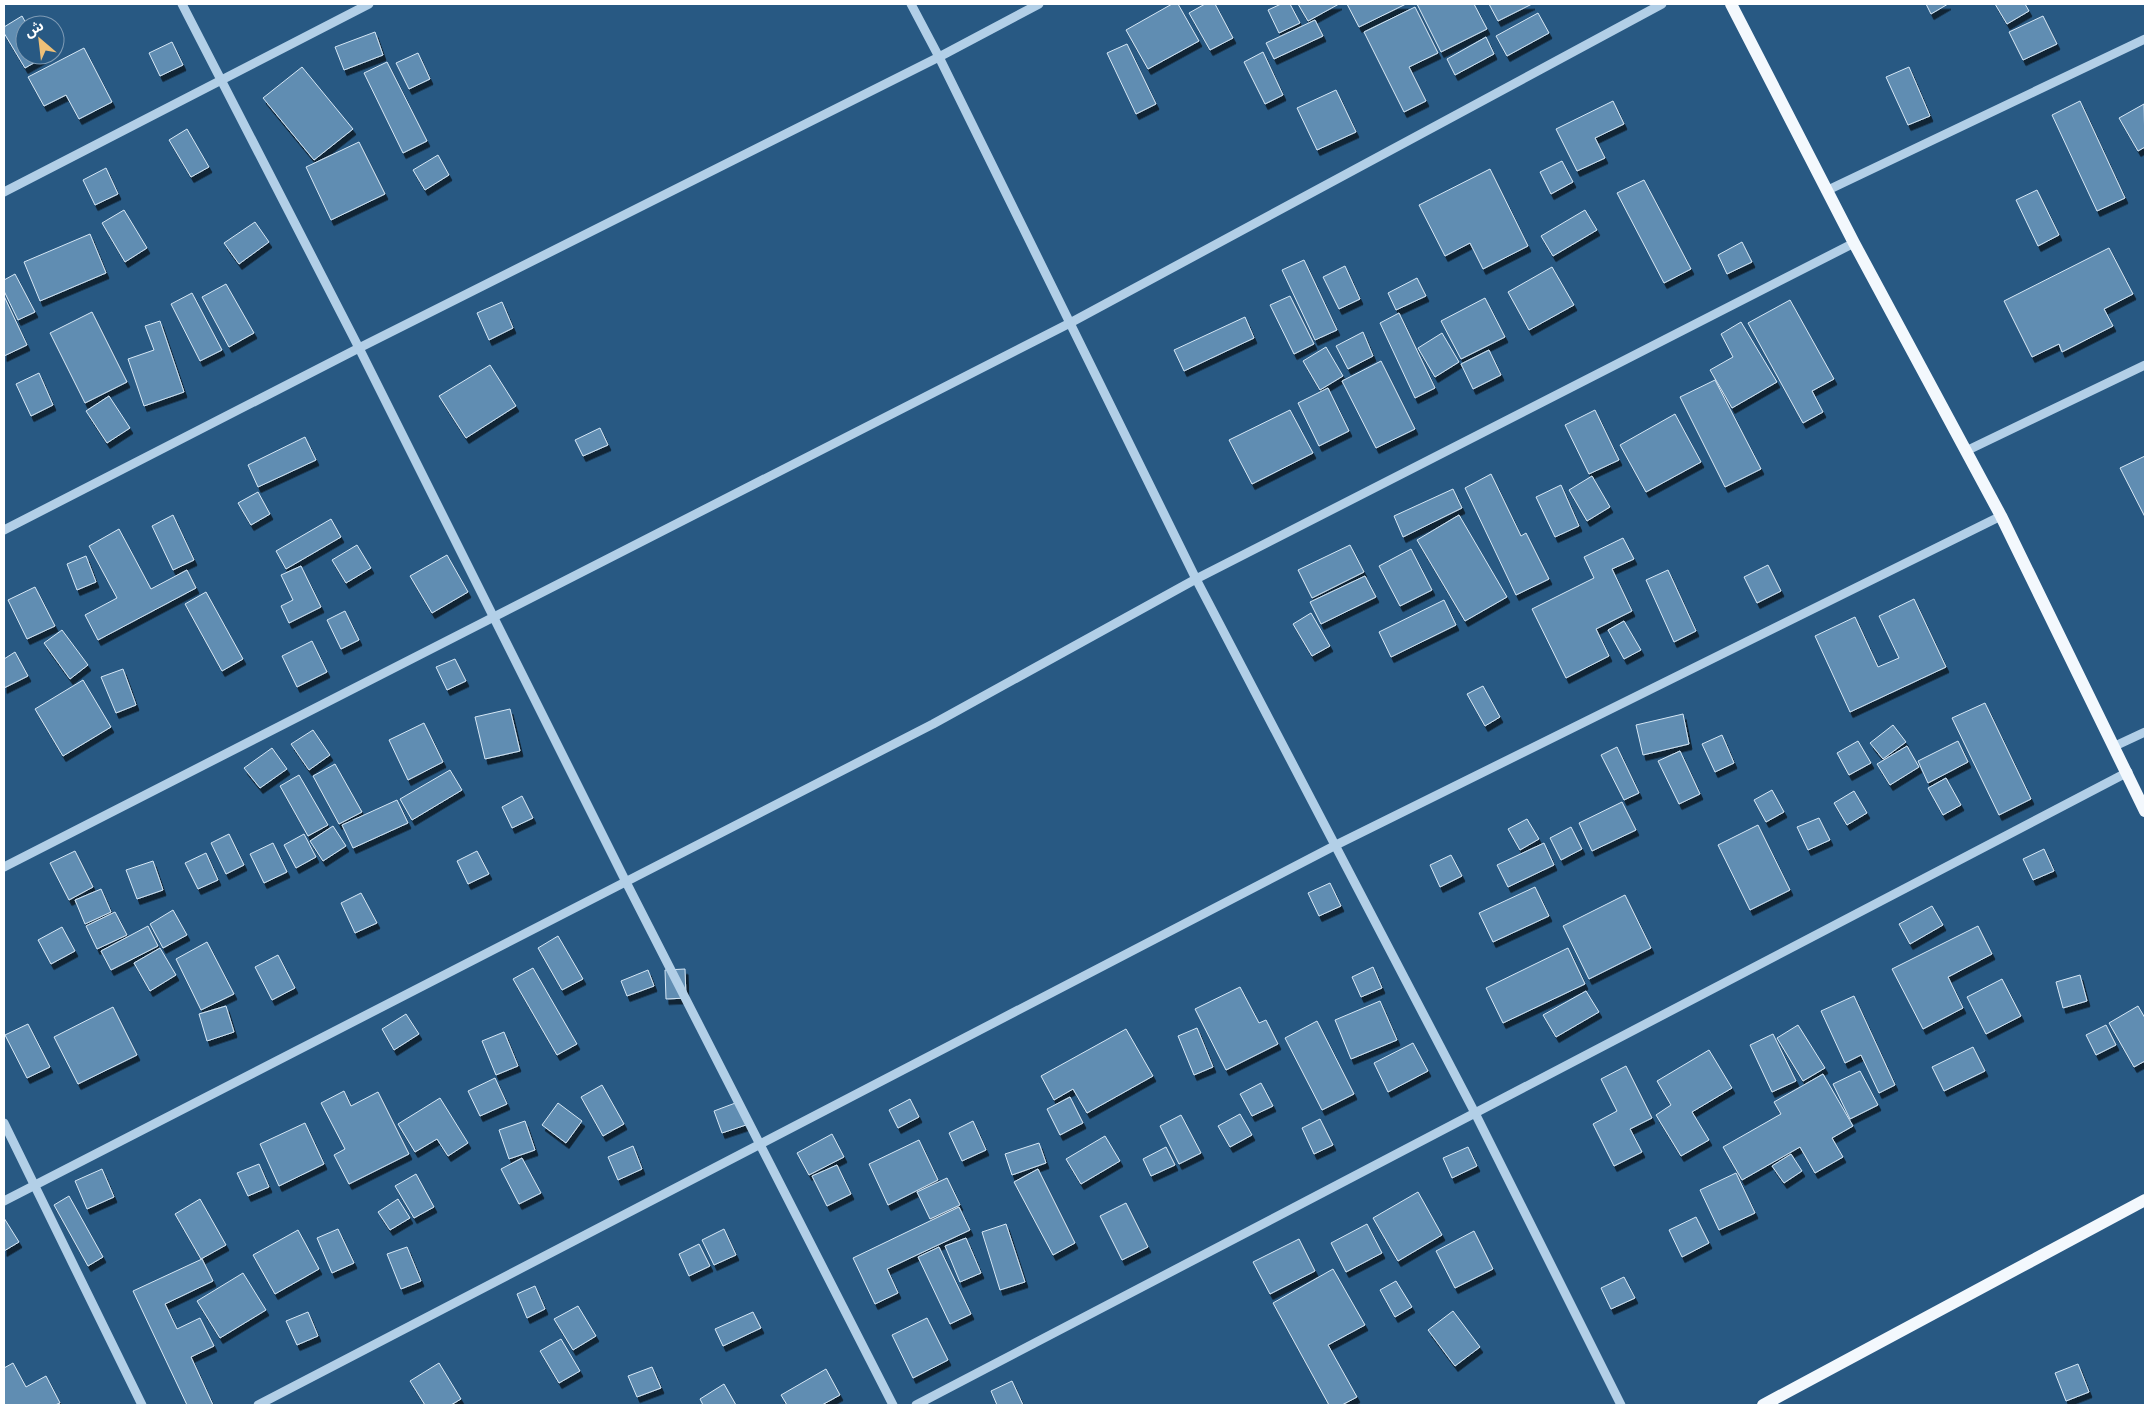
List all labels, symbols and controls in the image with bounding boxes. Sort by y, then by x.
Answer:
north arrow [15,15,65,65]
text: ش [22,17,46,40]

